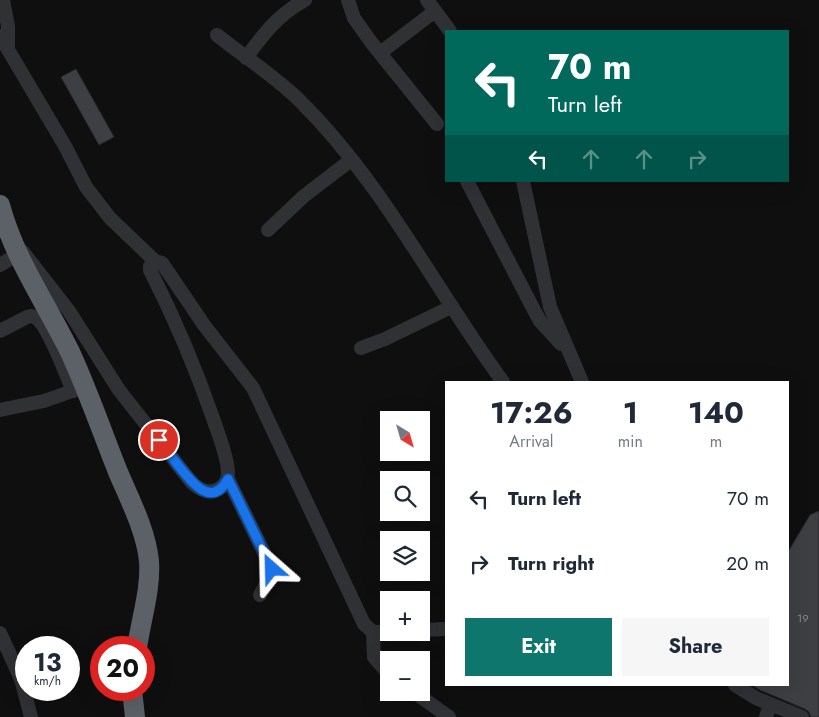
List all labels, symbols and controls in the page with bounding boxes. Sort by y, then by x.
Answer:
text: 70 m [548,42,631,92]
icon: left [465,50,530,115]
text: Turn left [548,88,622,120]
icon: left [524,145,552,173]
icon: ahead [577,145,605,173]
icon: ahead [630,145,658,173]
icon: right [683,145,711,173]
text: 17:26 [490,391,573,434]
text: 1 [623,391,638,434]
text: 140 [688,391,744,434]
north arrow [380,411,430,461]
map controls [380,411,430,701]
pin [138,419,180,461]
icon: arrive [145,426,173,454]
text: Arrival [509,430,553,453]
text: min [618,430,643,453]
text: m [710,430,722,453]
button: search [380,471,430,521]
icon: left [465,485,493,513]
text: Turn left [508,485,581,512]
text: 70 m [727,485,769,512]
button: layers [380,531,430,581]
position arrow [245,542,297,594]
icon: right [465,550,493,578]
text: Turn right [508,550,594,577]
text: 20 m [726,550,769,577]
button: + [380,591,430,641]
house number: 19 [797,610,809,626]
button: Exit [465,618,612,676]
button: Share [622,618,769,676]
speed limit sign: 20 [90,636,155,701]
text: 13 [33,644,62,680]
button: − [380,651,430,701]
text: km/h [34,672,61,690]

